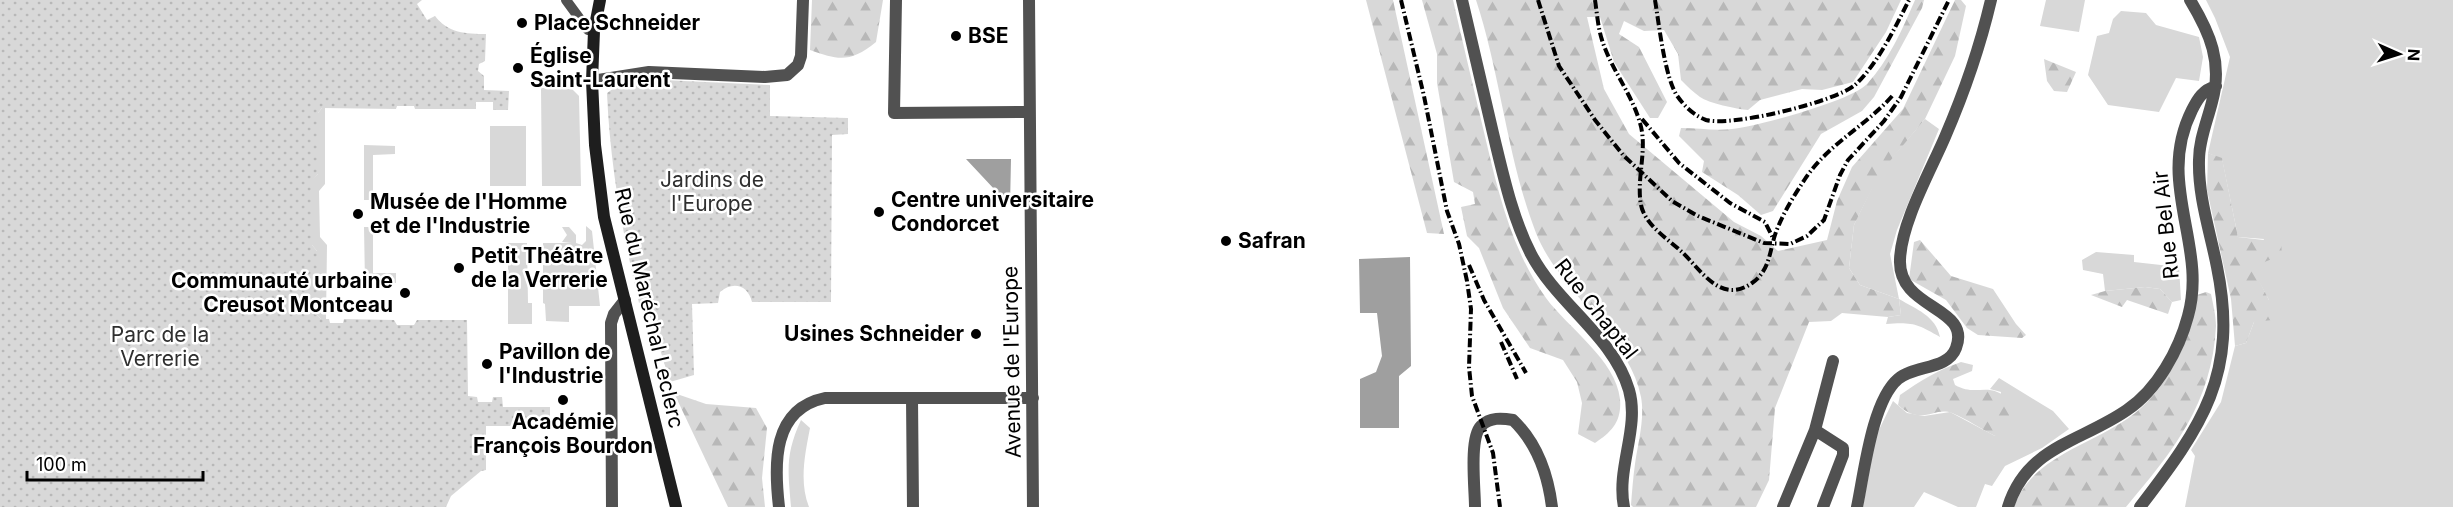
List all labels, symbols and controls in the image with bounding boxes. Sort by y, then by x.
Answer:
place label: Place Schneider [534,10,701,35]
marker: Place Schneider [515,16,529,30]
place label: BSE [968,23,1008,48]
north arrow [2369,24,2429,84]
marker: BSE [949,29,963,43]
place label: Église Saint-Laurent [530,42,671,92]
text: N [2404,48,2424,61]
marker: Église Saint-Laurent [511,61,525,75]
park label: Jardins de l'Europe [660,167,764,216]
street label: Rue Bel Air [2147,170,2184,280]
street label: Rue du Maréchal Leclerc [610,185,689,431]
place label: Centre universitaire Condorcet [891,187,1094,236]
place label: Musée de l'Homme et de l'Industrie [370,189,567,238]
marker: Centre universitaire Condorcet [872,205,886,219]
marker: Musée de l'Homme et de l'Industrie [351,207,365,221]
place label: Safran [1238,228,1306,253]
marker: Safran [1219,234,1233,248]
place label: Petit Théâtre de la Verrerie [471,243,608,292]
street label: Rue Chaptal [1549,254,1643,364]
marker: Petit Théâtre de la Verrerie [452,261,466,275]
street label: Avenue de l'Europe [997,266,1026,458]
place label: Communauté urbaine Creusot Montceau [171,268,393,317]
marker: Communauté urbaine Creusot Montceau [398,286,412,300]
place label: Usines Schneider [784,321,964,346]
park label: Parc de la Verrerie [111,322,209,371]
marker: Usines Schneider [969,327,983,341]
place label: Pavillon de l'Industrie [499,339,611,388]
marker: Pavillon de l'Industrie [480,357,494,371]
marker: Académie François Bourdon [556,393,570,407]
place label: Académie François Bourdon [473,409,653,458]
scale bar [27,444,202,482]
text: 100 m [36,454,87,475]

